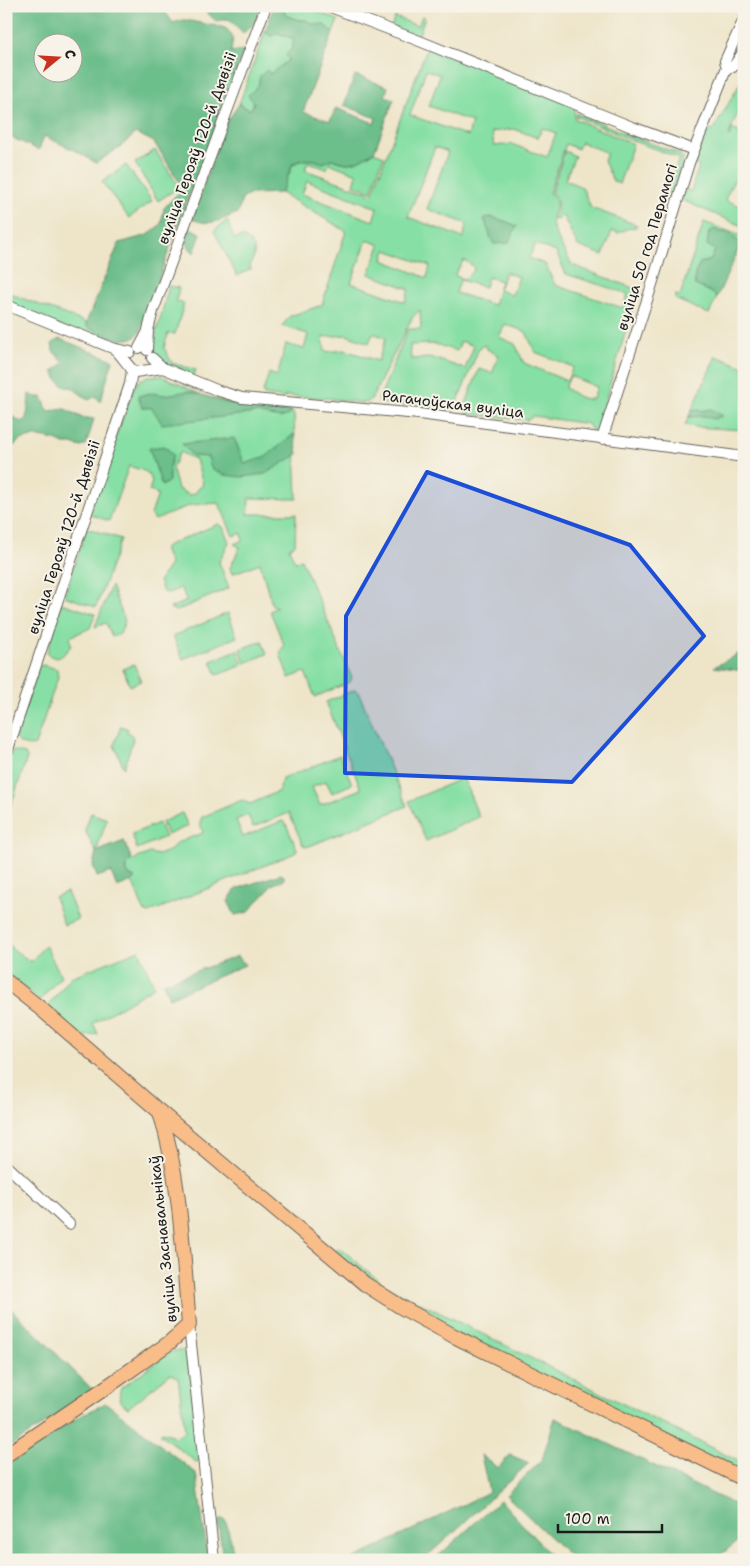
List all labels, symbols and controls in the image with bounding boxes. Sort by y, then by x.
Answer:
north arrow [32,32,82,82]
text: С [60,47,80,61]
street label: вуліца Герояў 120-й Дывізіі [153,49,241,247]
street label: вуліца 50 год Перамогі [612,161,682,333]
street label: Рагачоўская вуліца [381,385,526,423]
street label: вуліца Герояў 120-й Дывізіі [23,437,105,637]
street label: вуліца Заснавальнікаў [144,1154,182,1324]
scale bar [558,1501,661,1533]
text: 100 m [565,1509,610,1529]

